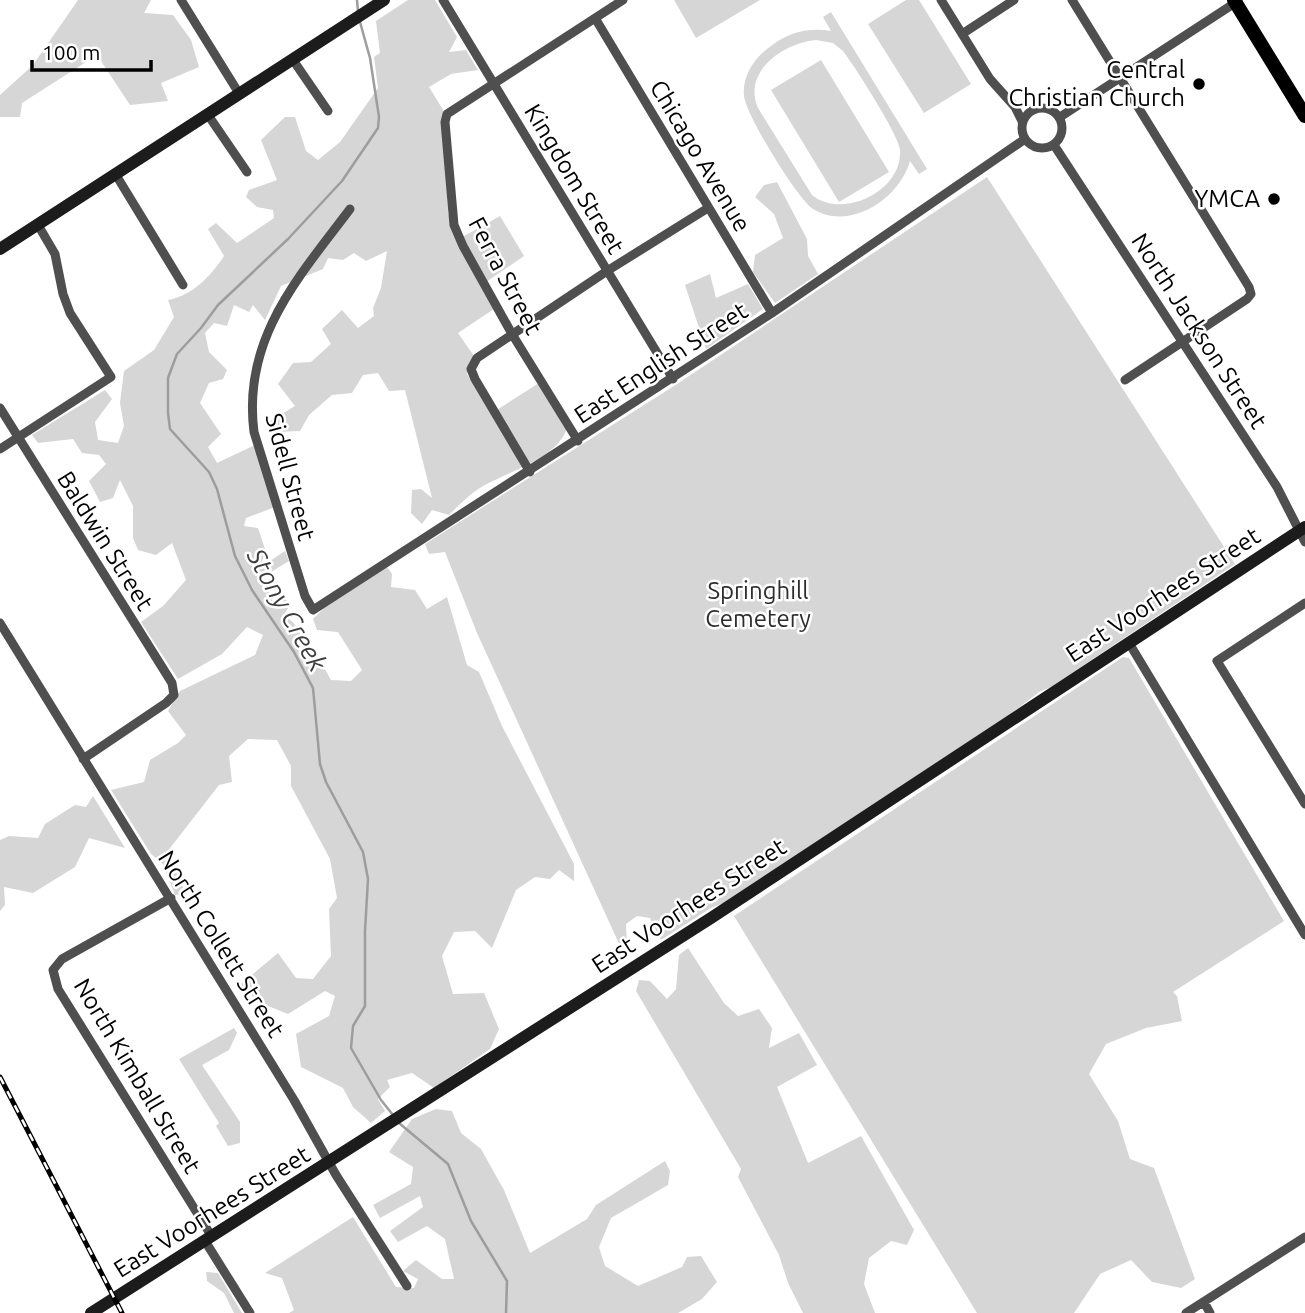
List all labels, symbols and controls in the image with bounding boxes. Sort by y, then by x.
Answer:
scale bar [32,28,150,72]
text: 100 m [42,40,100,64]
place label: Central Christian Church [1008,56,1185,111]
street label: Chicago Avenue [645,75,756,236]
marker: Central Christian Church [1191,76,1207,92]
street label: Kingdom Street [519,99,630,259]
place label: YMCA [1194,185,1260,212]
marker: YMCA [1266,191,1282,207]
street label: Ferra Street [463,213,548,339]
street label: North Jackson Street [1126,228,1273,434]
street label: East English Street [569,296,753,429]
street label: Sidell Street [261,410,321,544]
street label: Baldwin Street [52,466,159,616]
street label: East Voorhees Street [1061,521,1265,667]
water label: Stony Creek [241,543,333,677]
park label: Springhill Cemetery [705,577,811,632]
street label: East Voorhees Street [587,832,791,978]
street label: North Collett Street [153,845,290,1042]
street label: North Kimball Street [69,974,206,1178]
street label: East Voorhees Street [109,1140,315,1283]

